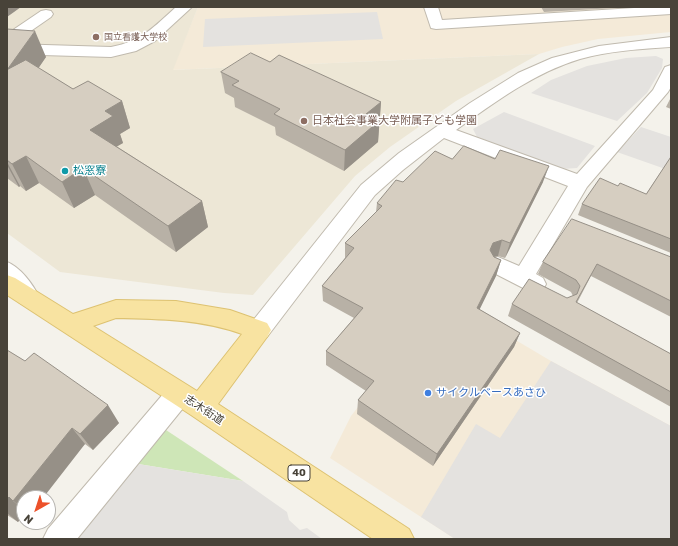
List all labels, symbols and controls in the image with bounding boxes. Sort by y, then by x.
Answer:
marker: 国立看護大学校 [91,32,101,42]
place label: 国立看護大学校 [104,32,167,42]
place label: 日本社会事業大学附属子ども学園 [312,114,477,128]
marker: 日本社会事業大学附属子ども学園 [299,116,309,126]
place label: 松窓寮 [73,164,106,178]
marker: 松窓寮 [60,166,70,176]
place label: サイクルベースあさひ [436,386,546,400]
marker: サイクルベースあさひ [423,388,433,398]
street label: 志木街道 [182,392,226,428]
road number: 40 [288,465,310,481]
north arrow [16,490,56,530]
text: N [22,511,36,526]

